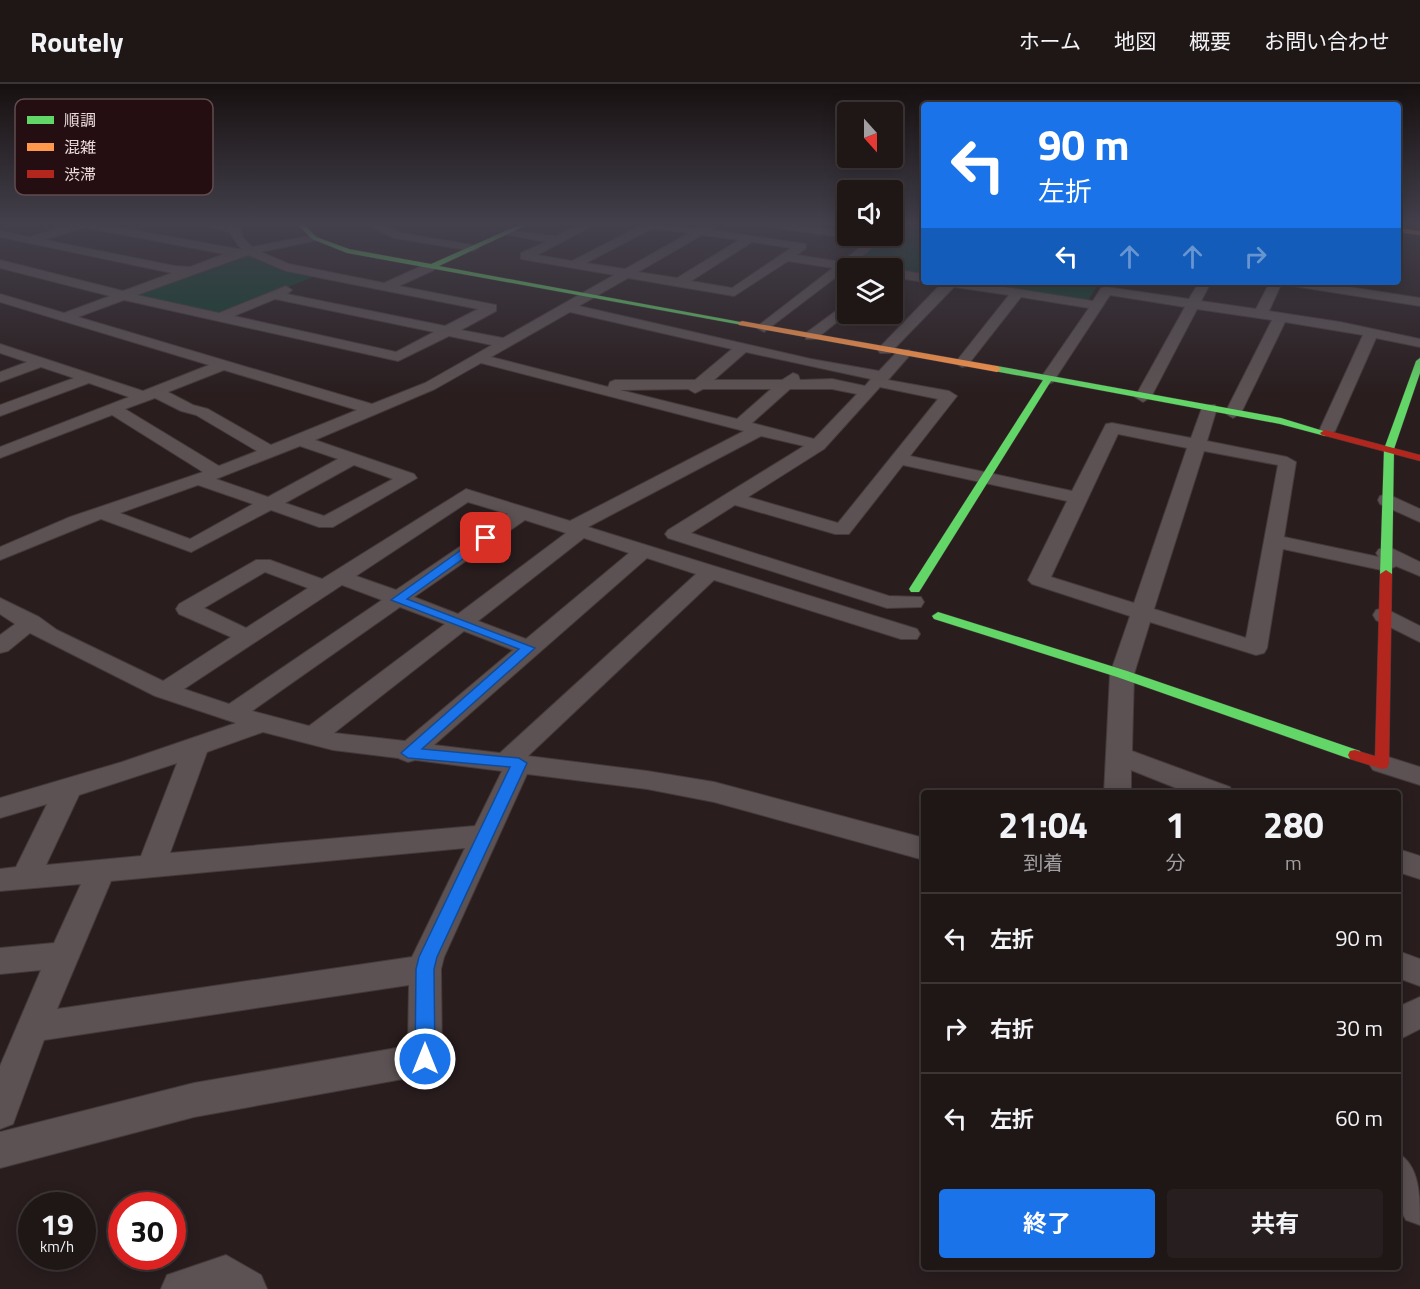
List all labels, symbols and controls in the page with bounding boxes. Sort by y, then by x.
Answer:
text: Routely [30,20,124,63]
text: ホーム [1019,25,1081,57]
text: 地図 [1114,25,1156,57]
text: 概要 [1189,25,1231,57]
text: お問い合わせ [1264,25,1390,57]
legend [15,99,213,195]
north arrow [837,102,903,168]
map controls [837,102,903,324]
text: 順調 [64,108,96,132]
text: 90 m [1038,112,1130,176]
icon: left [939,126,1017,204]
text: 混雑 [64,135,96,159]
text: 渋滞 [64,162,96,186]
text: 左折 [1038,170,1092,211]
button: sound [837,180,903,246]
icon: left [1050,240,1083,273]
icon: ahead [1113,240,1146,273]
icon: ahead [1176,240,1209,273]
icon: right [1239,240,1272,273]
button: layers [837,258,903,324]
pin [460,512,511,563]
icon: arrive [469,521,502,554]
text: 21:04 [998,797,1088,852]
text: 1 [1166,797,1186,852]
text: 280 [1263,797,1324,852]
text: 到着 [1023,847,1063,878]
text: 分 [1166,847,1186,878]
text: m [1285,847,1302,878]
text: 90 m [1335,921,1383,955]
icon: left [939,922,972,955]
text: 左折 [990,922,1034,956]
text: 30 m [1335,1011,1383,1045]
icon: right [939,1012,972,1045]
text: 右折 [990,1012,1034,1046]
position arrow [393,1027,457,1091]
text: 60 m [1335,1101,1383,1135]
icon: left [939,1102,972,1135]
text: 左折 [990,1102,1034,1136]
button: 終了 [939,1189,1155,1258]
button: 共有 [1167,1189,1383,1258]
speed limit sign: 30 [108,1192,186,1270]
text: 19 [40,1201,74,1247]
text: km/h [40,1235,74,1258]

